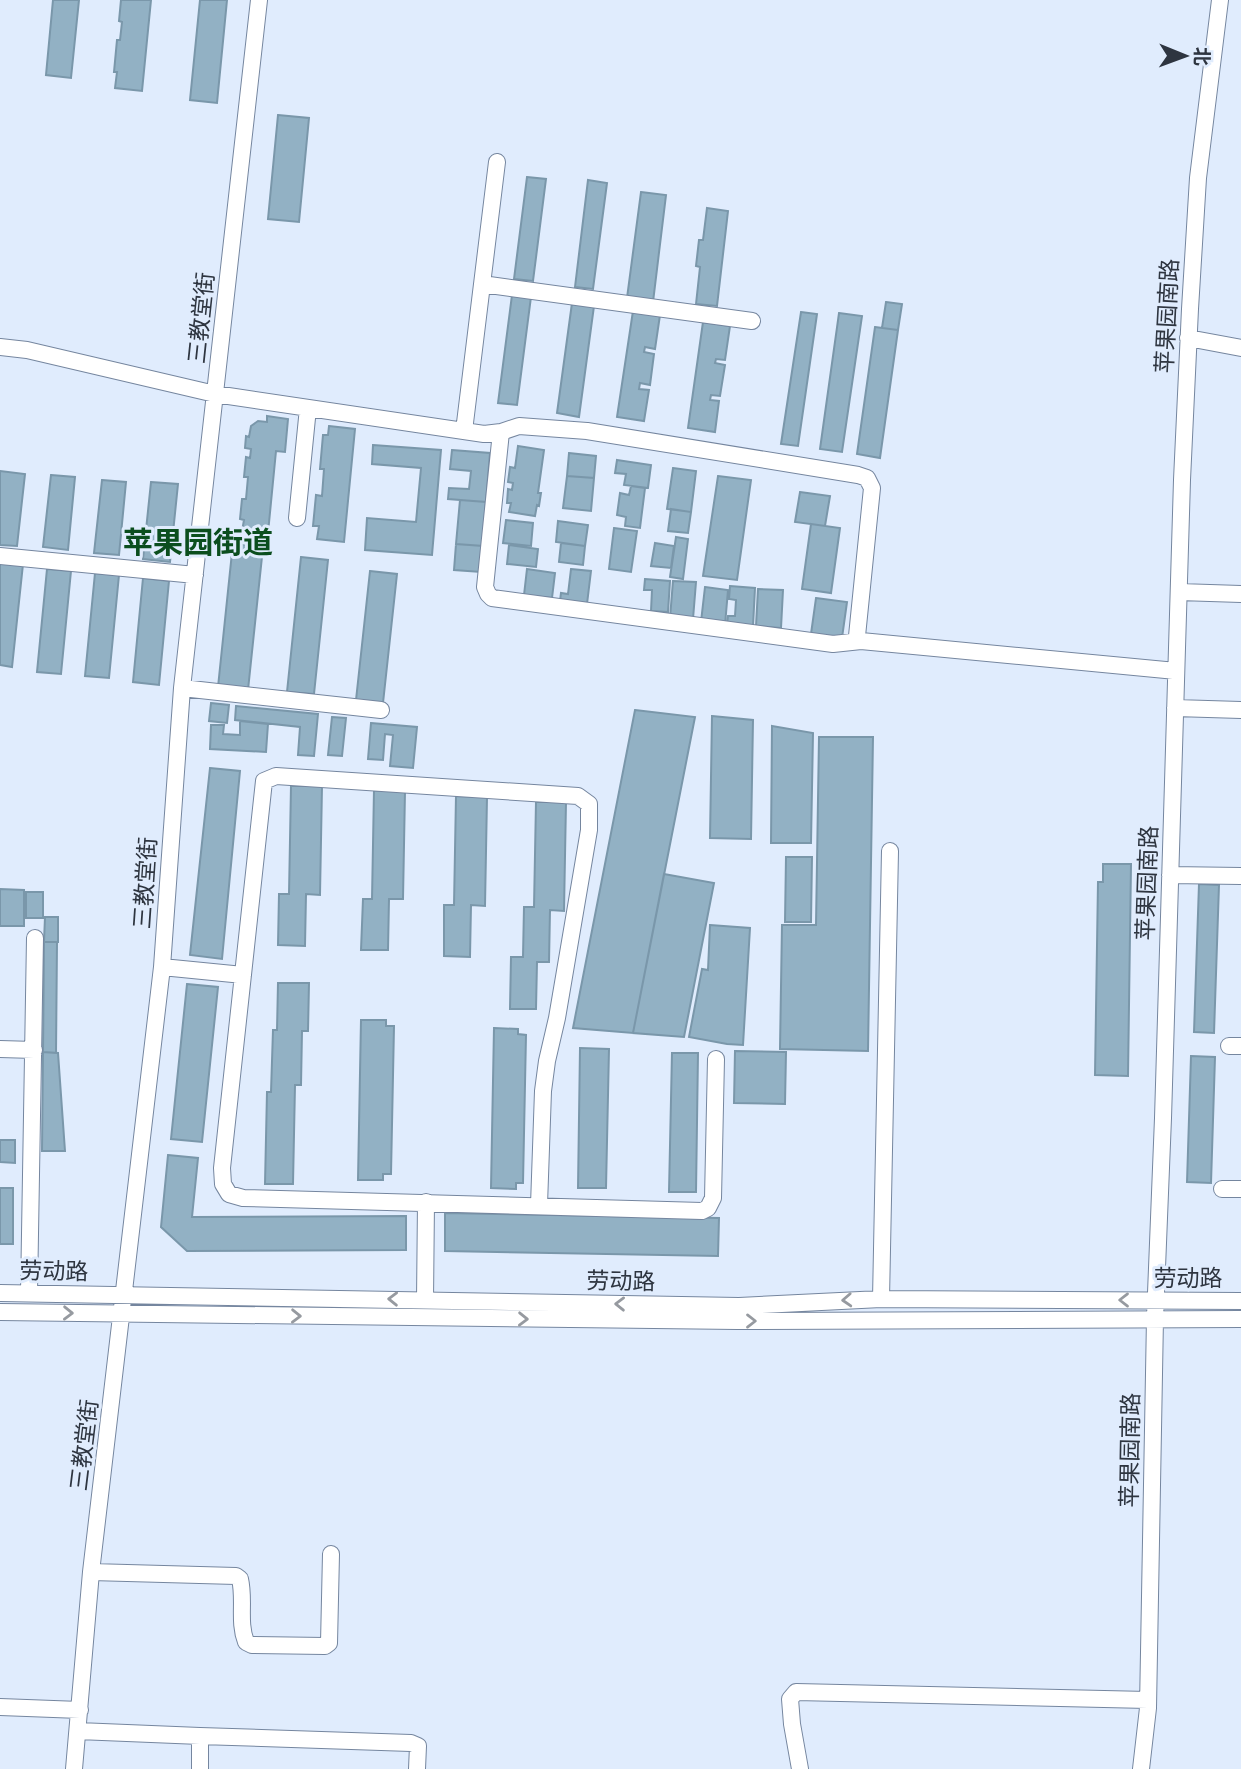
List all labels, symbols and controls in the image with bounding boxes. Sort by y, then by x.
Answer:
north arrow [1150,21,1220,91]
text: 北 [1189,47,1214,66]
street label: 苹果园南路 [1149,258,1185,374]
street label: 三教堂街 [181,271,221,365]
district label: 苹果园街道 [123,523,273,562]
street label: 苹果园南路 [1130,825,1164,941]
street label: 三教堂街 [127,836,163,930]
street label: 劳动路 [19,1255,89,1287]
street label: 劳动路 [1154,1263,1223,1293]
street label: 劳动路 [586,1265,656,1297]
one-way arrow [387,1292,398,1307]
one-way arrow [1118,1292,1129,1308]
one-way arrow [842,1293,853,1308]
one-way arrow [614,1296,625,1312]
one-way arrow [63,1305,74,1321]
one-way arrow [291,1308,301,1324]
one-way arrow [518,1311,529,1326]
one-way arrow [746,1313,756,1329]
street label: 苹果园南路 [1114,1392,1146,1508]
street label: 三教堂街 [64,1398,104,1492]

